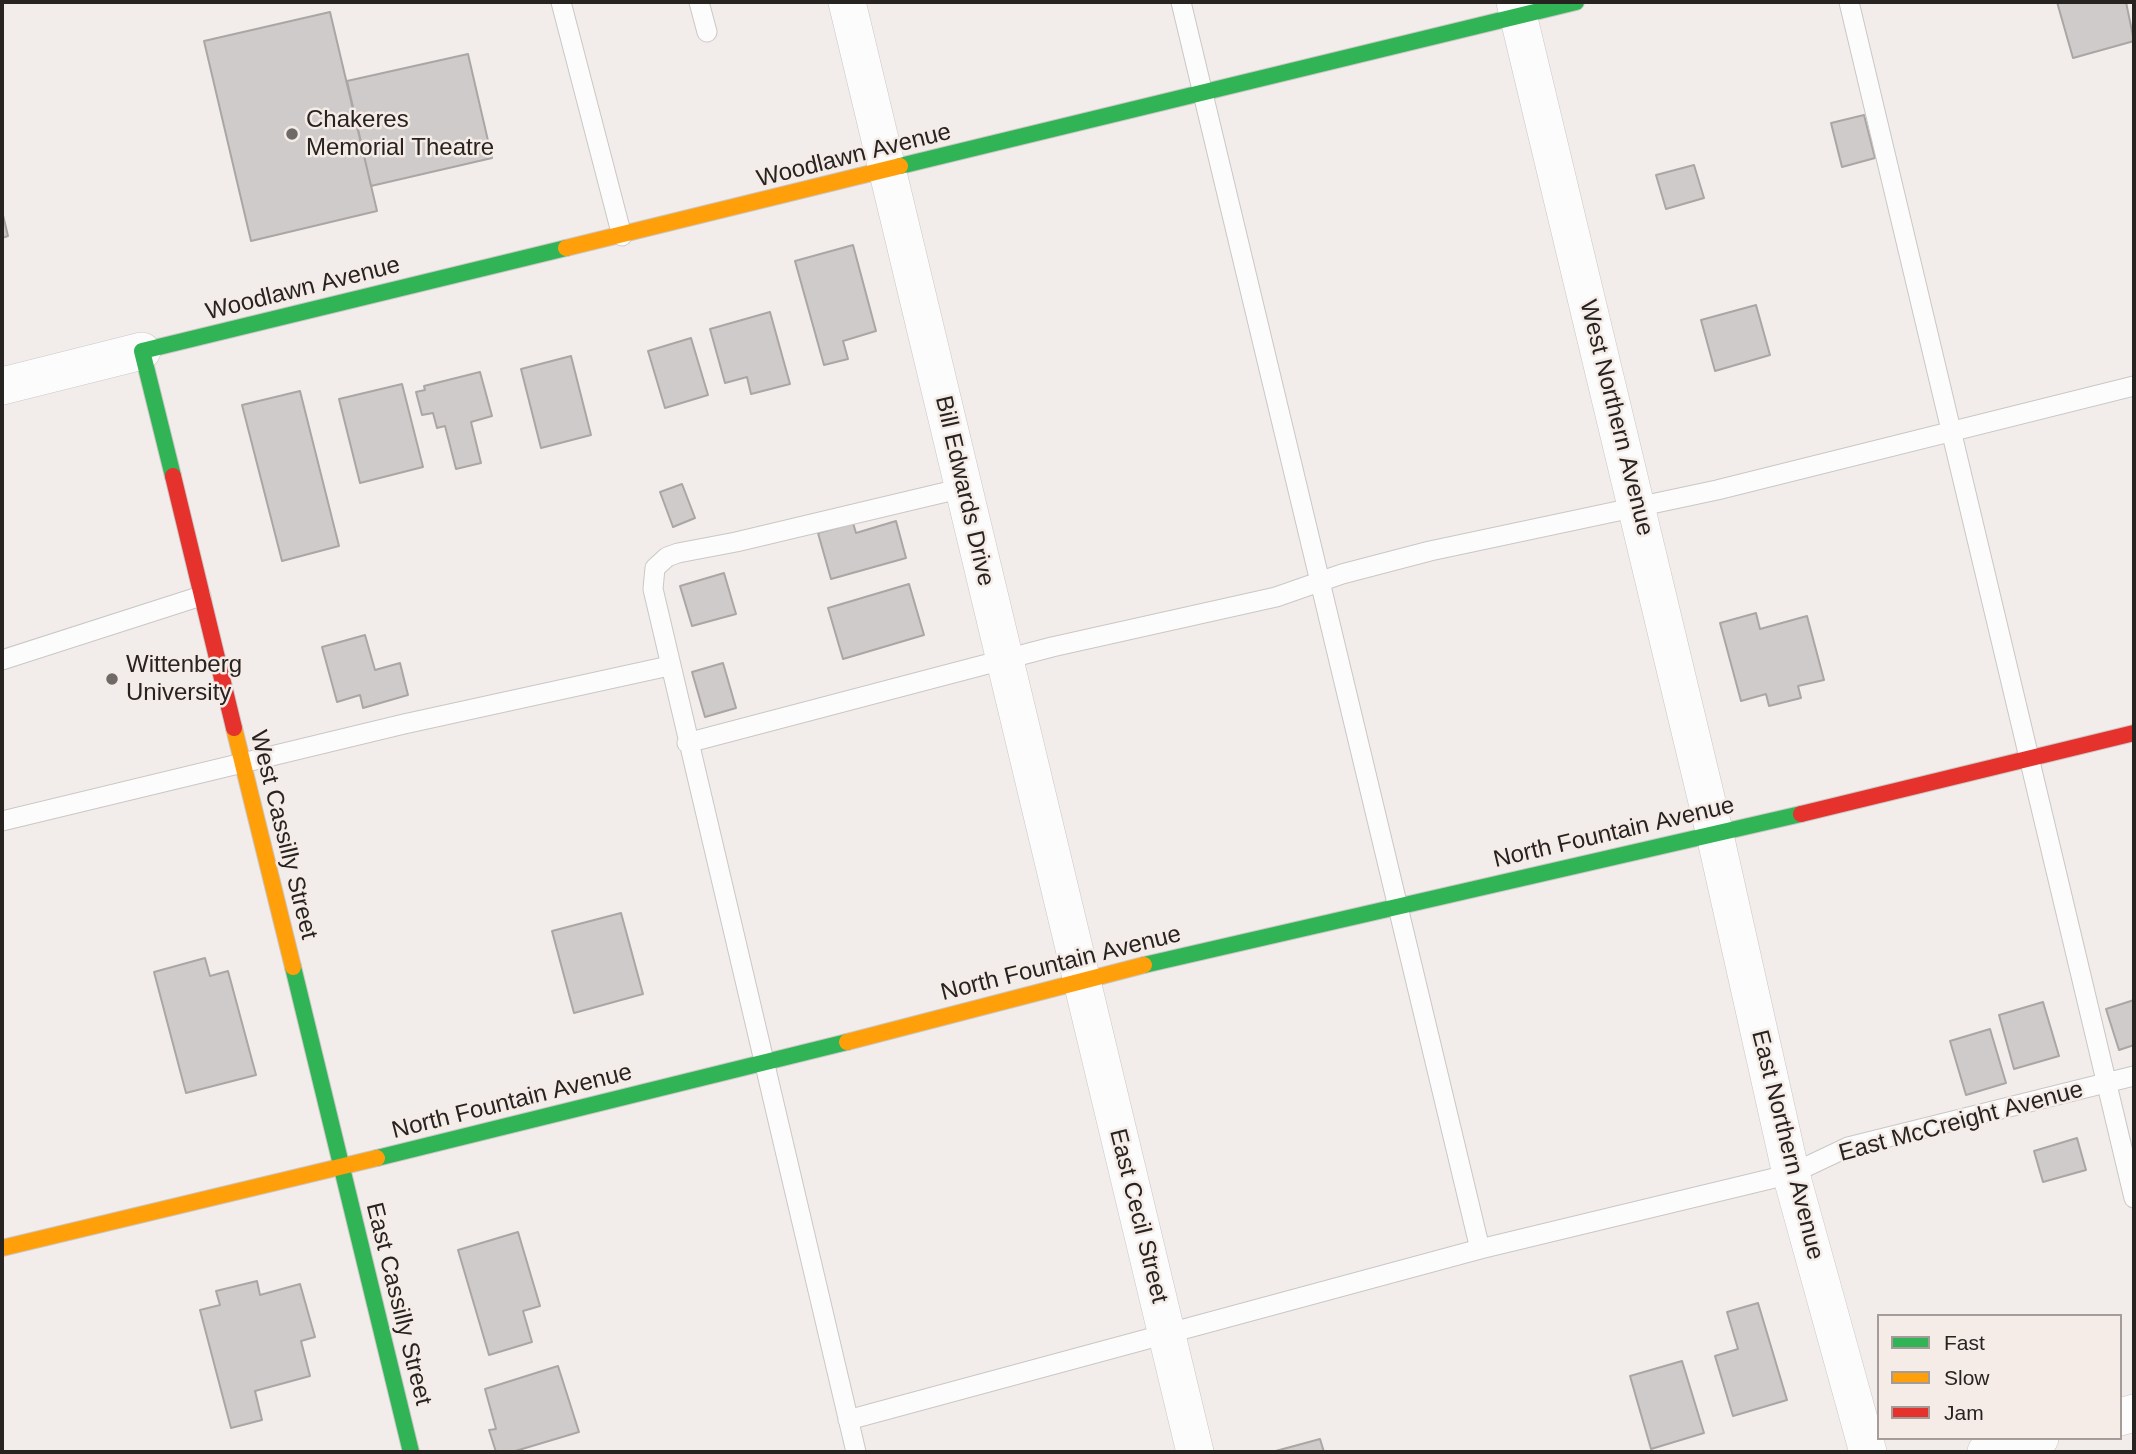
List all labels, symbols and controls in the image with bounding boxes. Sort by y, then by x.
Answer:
place label: Chakeres Memorial Theatre [306,106,494,162]
street label: Woodlawn Avenue [754,118,954,194]
marker: Chakeres Memorial Theatre [284,126,300,142]
street label: Woodlawn Avenue [203,251,403,327]
street label: West Northern Avenue [1573,297,1659,539]
street label: Bill Edwards Drive [928,393,1000,589]
place label: Wittenberg University [126,651,242,707]
marker: Wittenberg University [104,671,120,687]
street label: West Cassilly Street [243,728,323,942]
street label: North Fountain Avenue [1491,791,1737,875]
street label: North Fountain Avenue [938,920,1184,1008]
street label: East Northern Avenue [1745,1027,1829,1263]
street label: North Fountain Avenue [389,1058,635,1146]
street label: East McCreight Avenue [1836,1076,2086,1168]
street label: East Cecil Street [1102,1126,1174,1306]
street label: East Cassilly Street [359,1200,437,1408]
legend [1877,1314,2122,1440]
text: Fast [1944,1331,1985,1354]
text: Slow [1944,1366,1990,1389]
text: Jam [1944,1401,1984,1424]

